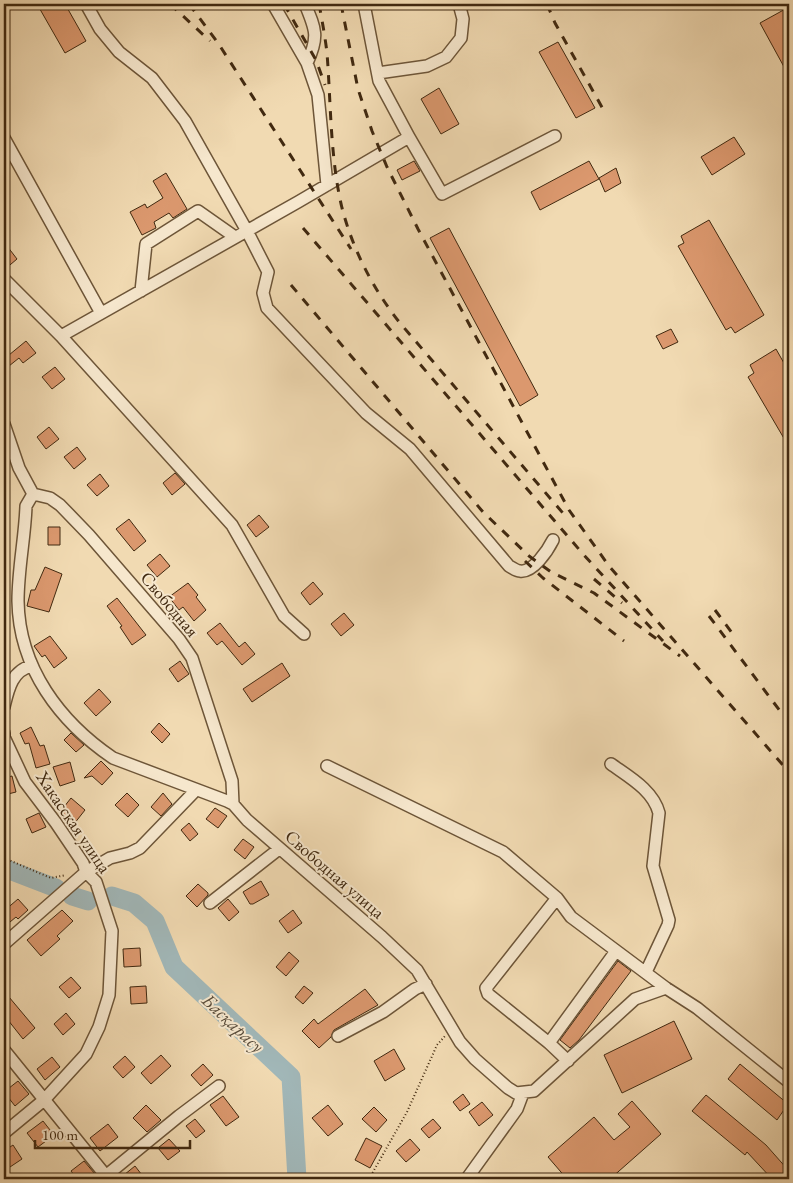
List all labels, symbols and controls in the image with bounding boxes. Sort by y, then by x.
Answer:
street label: Свободная [136,566,204,642]
street label: Хакасская улица [31,766,117,878]
street label: Свободная улица [280,824,390,924]
water label: Басқарасу [196,987,270,1058]
scale bar [35,1118,190,1150]
text: 100 m [42,1125,79,1144]

